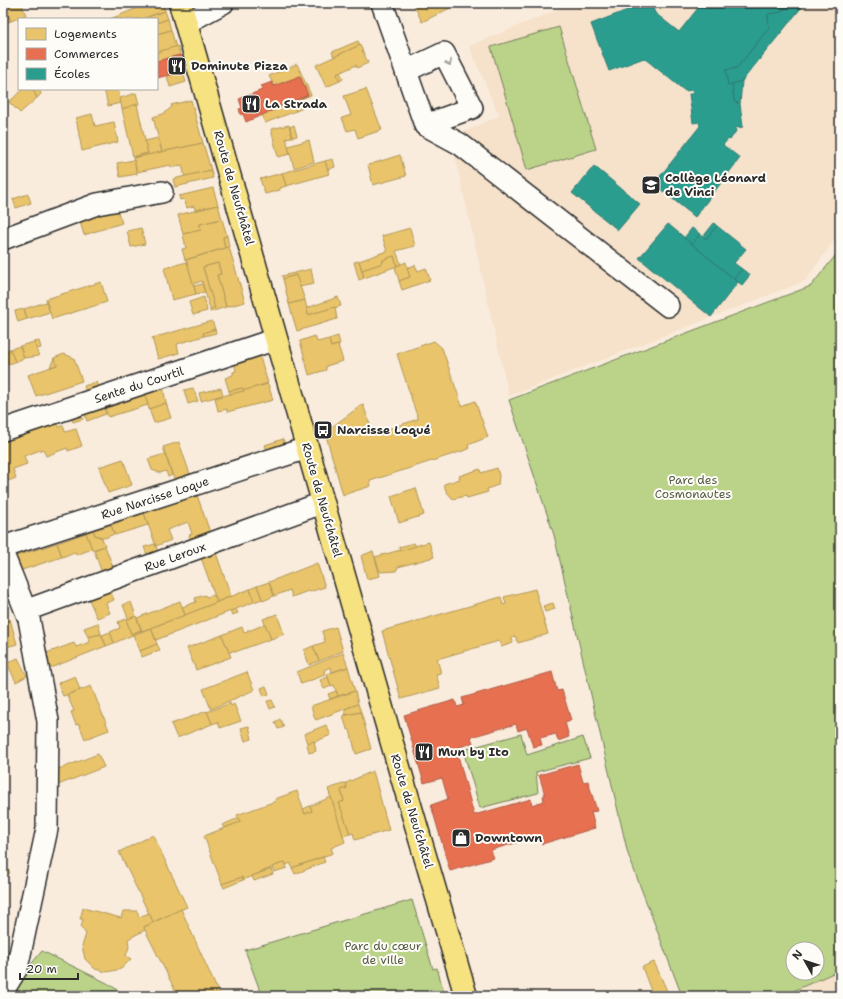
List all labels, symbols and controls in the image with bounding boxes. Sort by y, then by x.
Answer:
legend [18,18,158,90]
text: Logements [54,26,117,42]
text: Commerces [54,46,119,62]
restaurant icon: Dominute Pizza [166,55,188,77]
place label: Dominute Pizza [191,58,289,74]
one-way arrow [445,59,452,66]
text: Écoles [54,66,90,82]
restaurant icon: La Strada [240,93,262,115]
place label: La Strada [265,96,328,112]
street label: Route de Neufchâtel [210,129,258,248]
place label: Collège Léonard de Vinci [665,170,766,200]
school or university icon: Collège Léonard de Vinci [640,174,662,196]
street label: Sente du Courtil [92,363,186,407]
bus stop icon: Narcisse Loqué [312,419,334,441]
place label: Narcisse Loqué [337,422,431,438]
street label: Route de Neufchâtel [298,441,346,560]
park label: Parc des Cosmonautes [655,472,731,502]
street label: Rue Narcisse Loque [99,473,211,523]
street label: Rue Leroux [142,539,208,575]
restaurant icon: Mun by Ito [413,741,435,763]
place label: Mun by Ito [438,744,509,760]
street label: Route de Neufchâtel [387,752,437,870]
shop icon: Downtown [450,827,472,849]
place label: Downtown [475,830,542,846]
park label: Parc du cœur de ville [344,938,422,968]
north arrow [785,941,825,981]
text: N [789,947,806,963]
scale bar [20,955,78,981]
text: 20 m [26,961,57,977]

